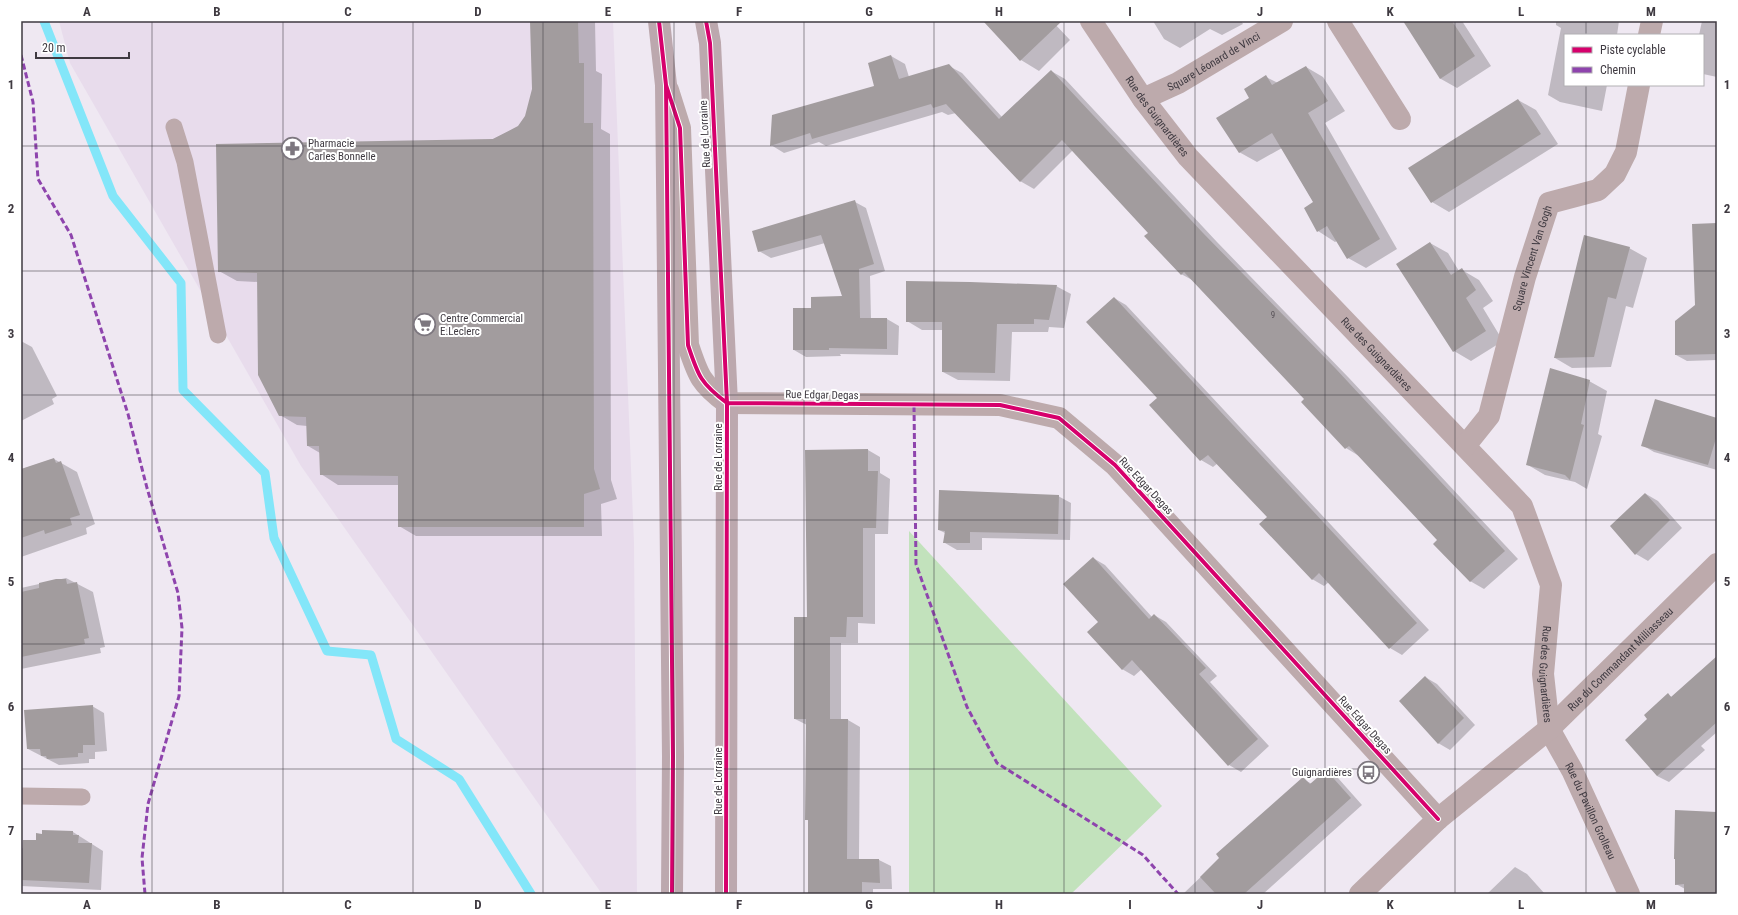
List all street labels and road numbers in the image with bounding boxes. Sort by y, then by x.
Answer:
street label: Square Léonard de Vinci [1165,29,1262,94]
street label: Rue des Guignardières [1123,73,1192,159]
street label: Rue de Lorraine [697,100,713,168]
street label: Square Vincent Van Gogh [1510,204,1554,313]
street label: Rue des Guignardières [1338,314,1415,394]
street label: Rue Edgar Degas [785,388,859,402]
street label: Rue de Lorraine [712,423,725,491]
street label: Rue Edgar Degas [1116,455,1176,517]
street label: Rue du Commandant Milliasseau [1565,604,1676,714]
street label: Rue des Guignardières [1536,625,1555,723]
street label: Rue Edgar Degas [1336,693,1394,757]
street label: Rue de Lorraine [712,747,725,815]
street label: Rue du Pavillon Grolleau [1563,760,1619,861]

